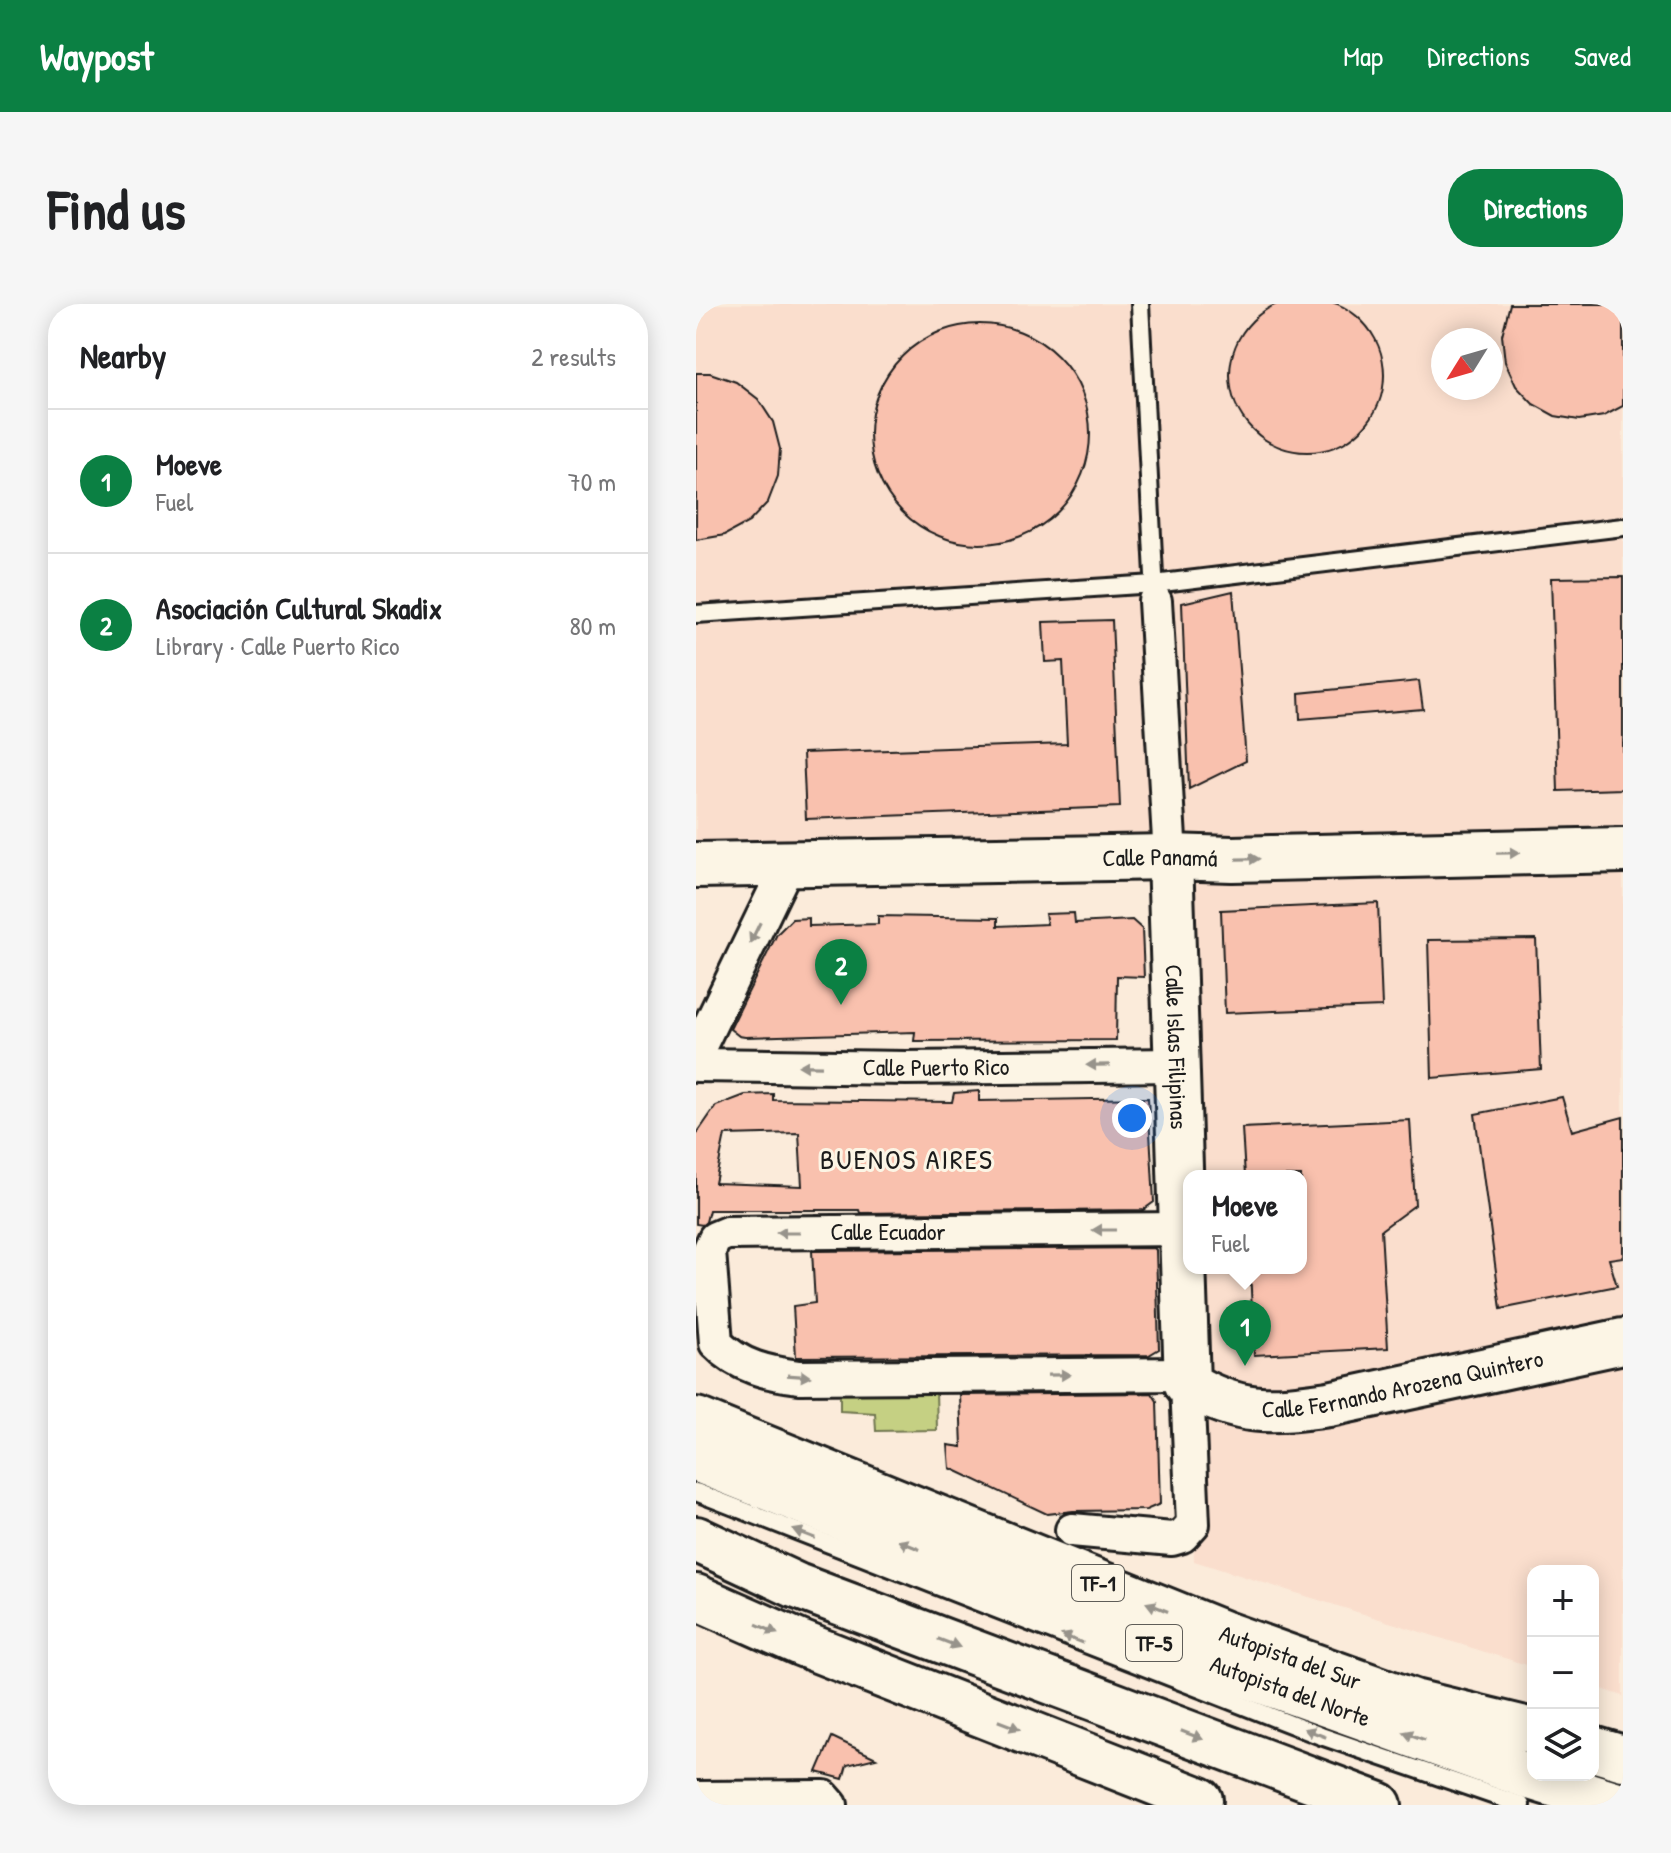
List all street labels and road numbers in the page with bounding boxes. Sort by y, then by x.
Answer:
street label: Calle Panamá [1102,840,1218,874]
street label: Calle Islas Filipinas [1158,964,1196,1130]
street label: Calle Puerto Rico [862,1050,1010,1083]
street label: Calle Ecuador [830,1215,946,1247]
street label: Calle Fernando Arozena Quintero [1261,1341,1546,1424]
road number: TF-1 [1072,1565,1124,1601]
street label: Autopista del Sur [1215,1616,1366,1697]
road number: TF-5 [1126,1625,1182,1661]
street label: Autopista del Norte [1206,1647,1375,1734]

